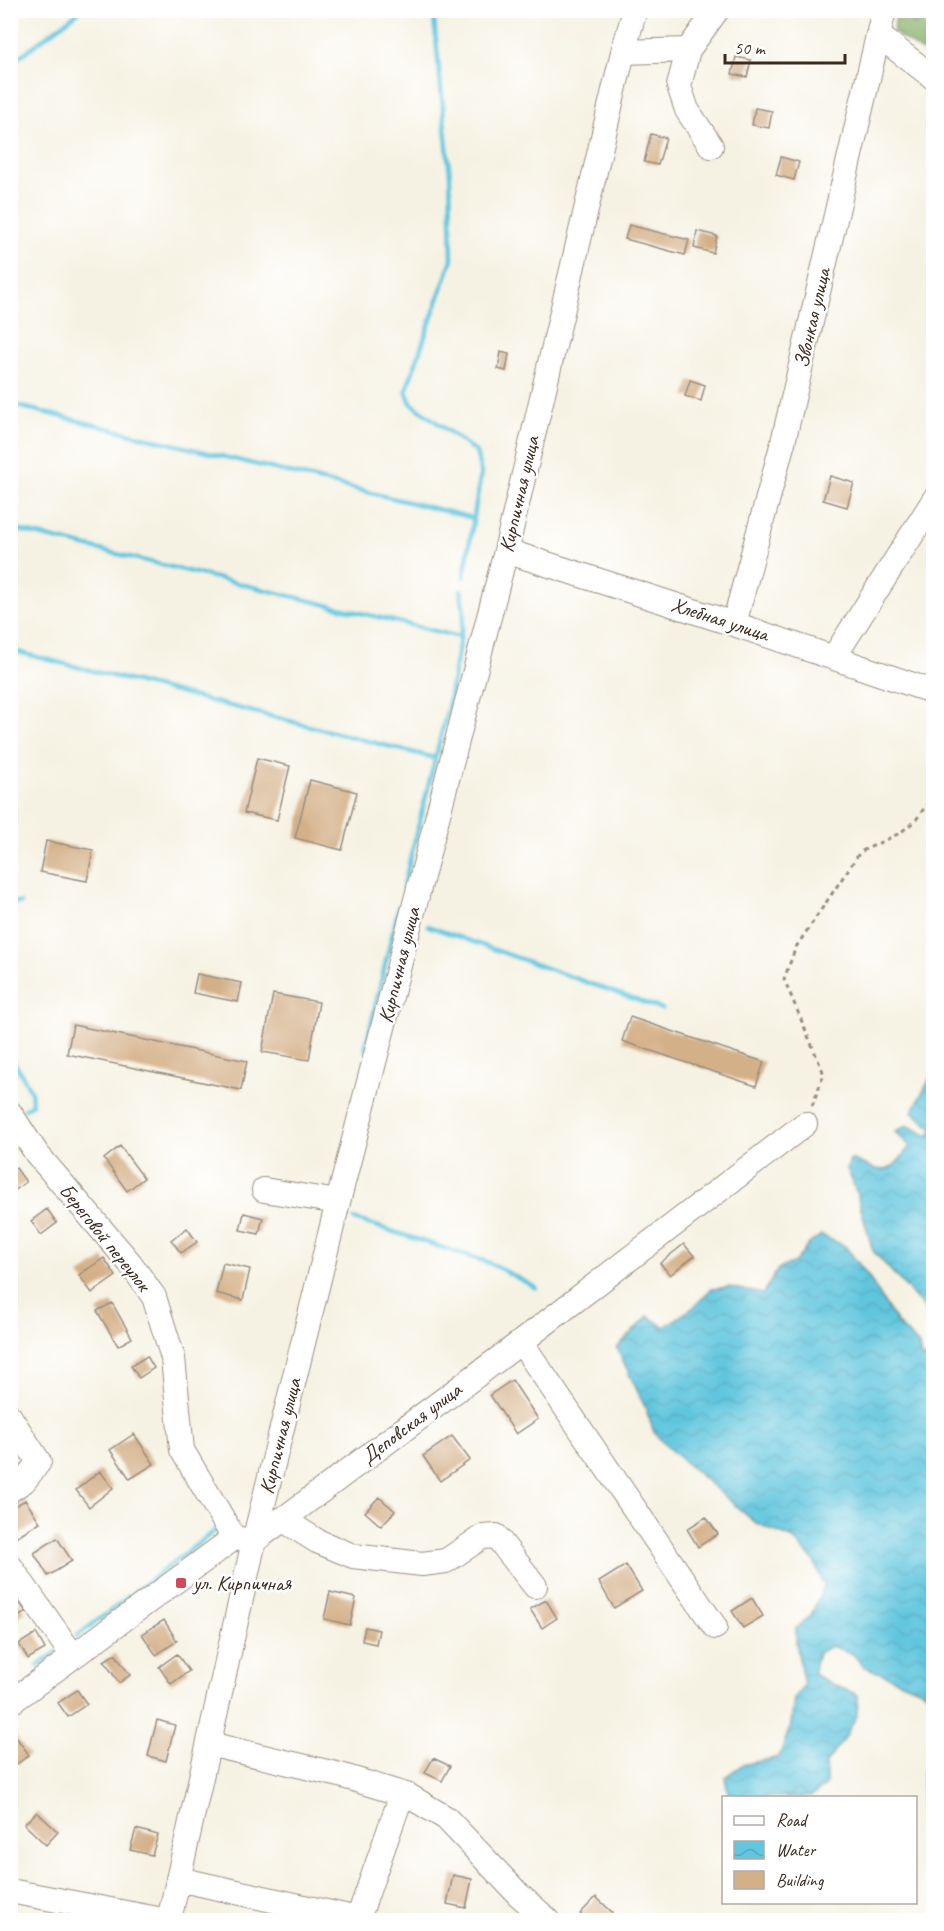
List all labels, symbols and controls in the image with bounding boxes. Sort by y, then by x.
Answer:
scale bar [725,27,845,65]
text: 50 m [734,37,767,59]
street label: Звонкая улица [788,263,837,370]
street label: Кирпичная улица [493,432,545,554]
street label: Хлебная улица [668,591,774,648]
street label: Кирпичная улица [372,903,426,1025]
street label: Береговой переулок [54,1178,158,1298]
street label: Кирпичная улица [253,1374,307,1496]
street label: Деповская улица [356,1376,468,1469]
place label: ул. Кирпичная [191,1570,293,1596]
marker: ул. Кирпичная [174,1576,188,1590]
legend [722,1796,917,1904]
text: Road [776,1809,809,1831]
text: Water [776,1839,817,1861]
text: Building [776,1869,825,1891]

